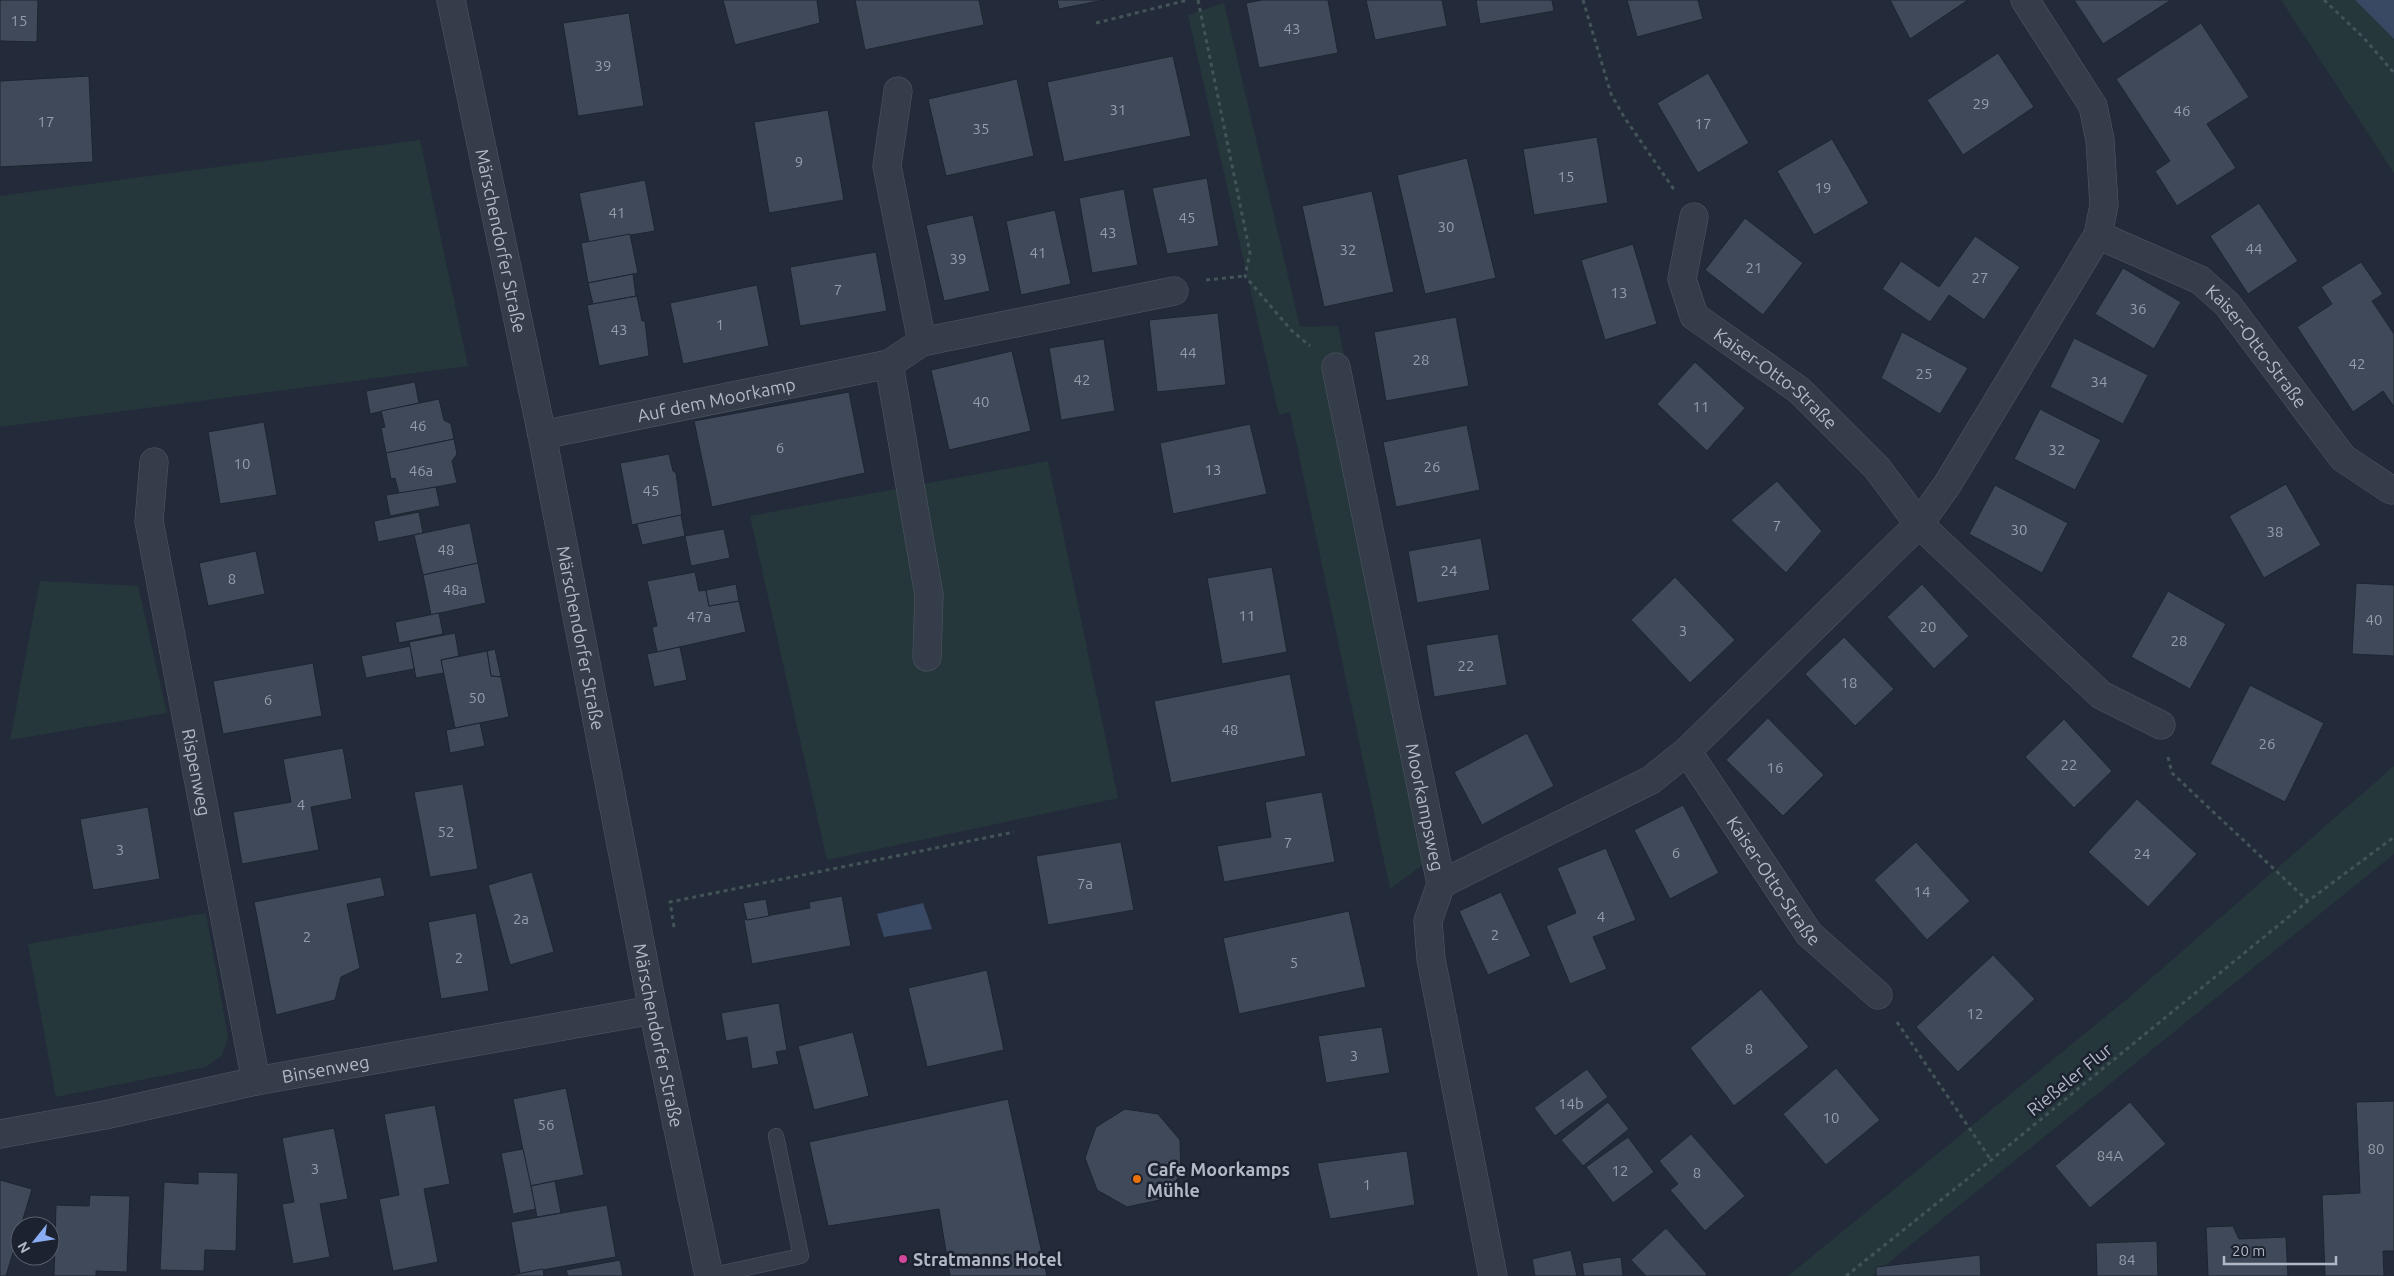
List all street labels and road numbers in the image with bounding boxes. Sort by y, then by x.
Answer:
street label: Märschendorfer Straße [472,147,530,335]
street label: Kaiser-Otto-Straße [2202,280,2311,412]
street label: Kaiser-Otto-Straße [1711,324,1842,433]
street label: Auf dem Moorkamp [635,373,797,425]
street label: Märschendorfer Straße [554,544,609,732]
street label: Rispenweg [179,727,215,818]
street label: Moorkampsweg [1403,741,1448,873]
street label: Kaiser-Otto-Straße [1723,812,1824,949]
street label: Märschendorfer Straße [630,942,687,1129]
street label: Rießeler Flur [2023,1039,2116,1119]
street label: Binsenweg [280,1051,371,1086]

